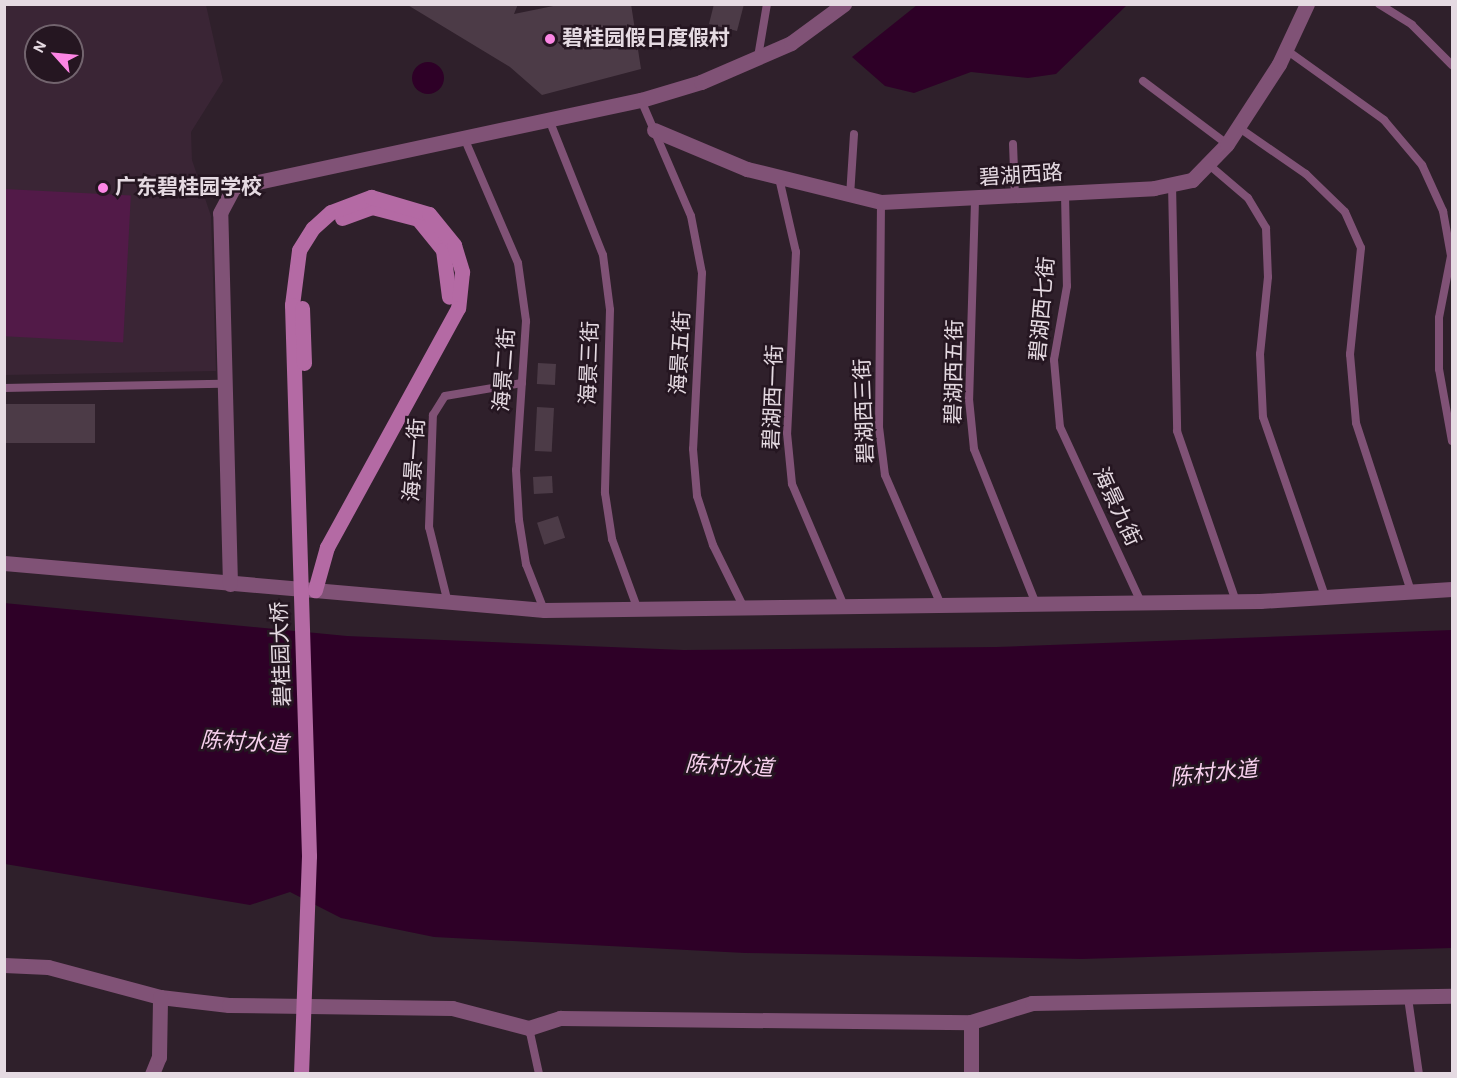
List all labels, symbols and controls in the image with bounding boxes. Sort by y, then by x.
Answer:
north arrow [24,24,84,84]
place label: 碧桂园假日度假村 [562,26,730,52]
marker: 碧桂园假日度假村 [543,32,557,46]
text: N [30,38,49,55]
street label: 碧湖西路 [978,161,1064,191]
place label: 广东碧桂园学校 [115,175,262,201]
marker: 广东碧桂园学校 [96,181,110,195]
street label: 碧湖西七街 [1026,256,1060,362]
street label: 海景五街 [666,310,696,396]
street label: 碧湖西五街 [941,319,969,425]
street label: 海景三街 [576,321,604,405]
street label: 海景二街 [490,327,520,413]
street label: 碧湖西一街 [760,344,788,450]
street label: 碧湖西三街 [851,358,879,464]
street label: 海景一街 [400,417,430,503]
street label: 海景九街 [1087,464,1145,550]
street label: 碧桂园大桥 [268,601,296,707]
water label: 陈村水道 [199,728,289,758]
water label: 陈村水道 [684,752,774,782]
water label: 陈村水道 [1169,756,1259,792]

